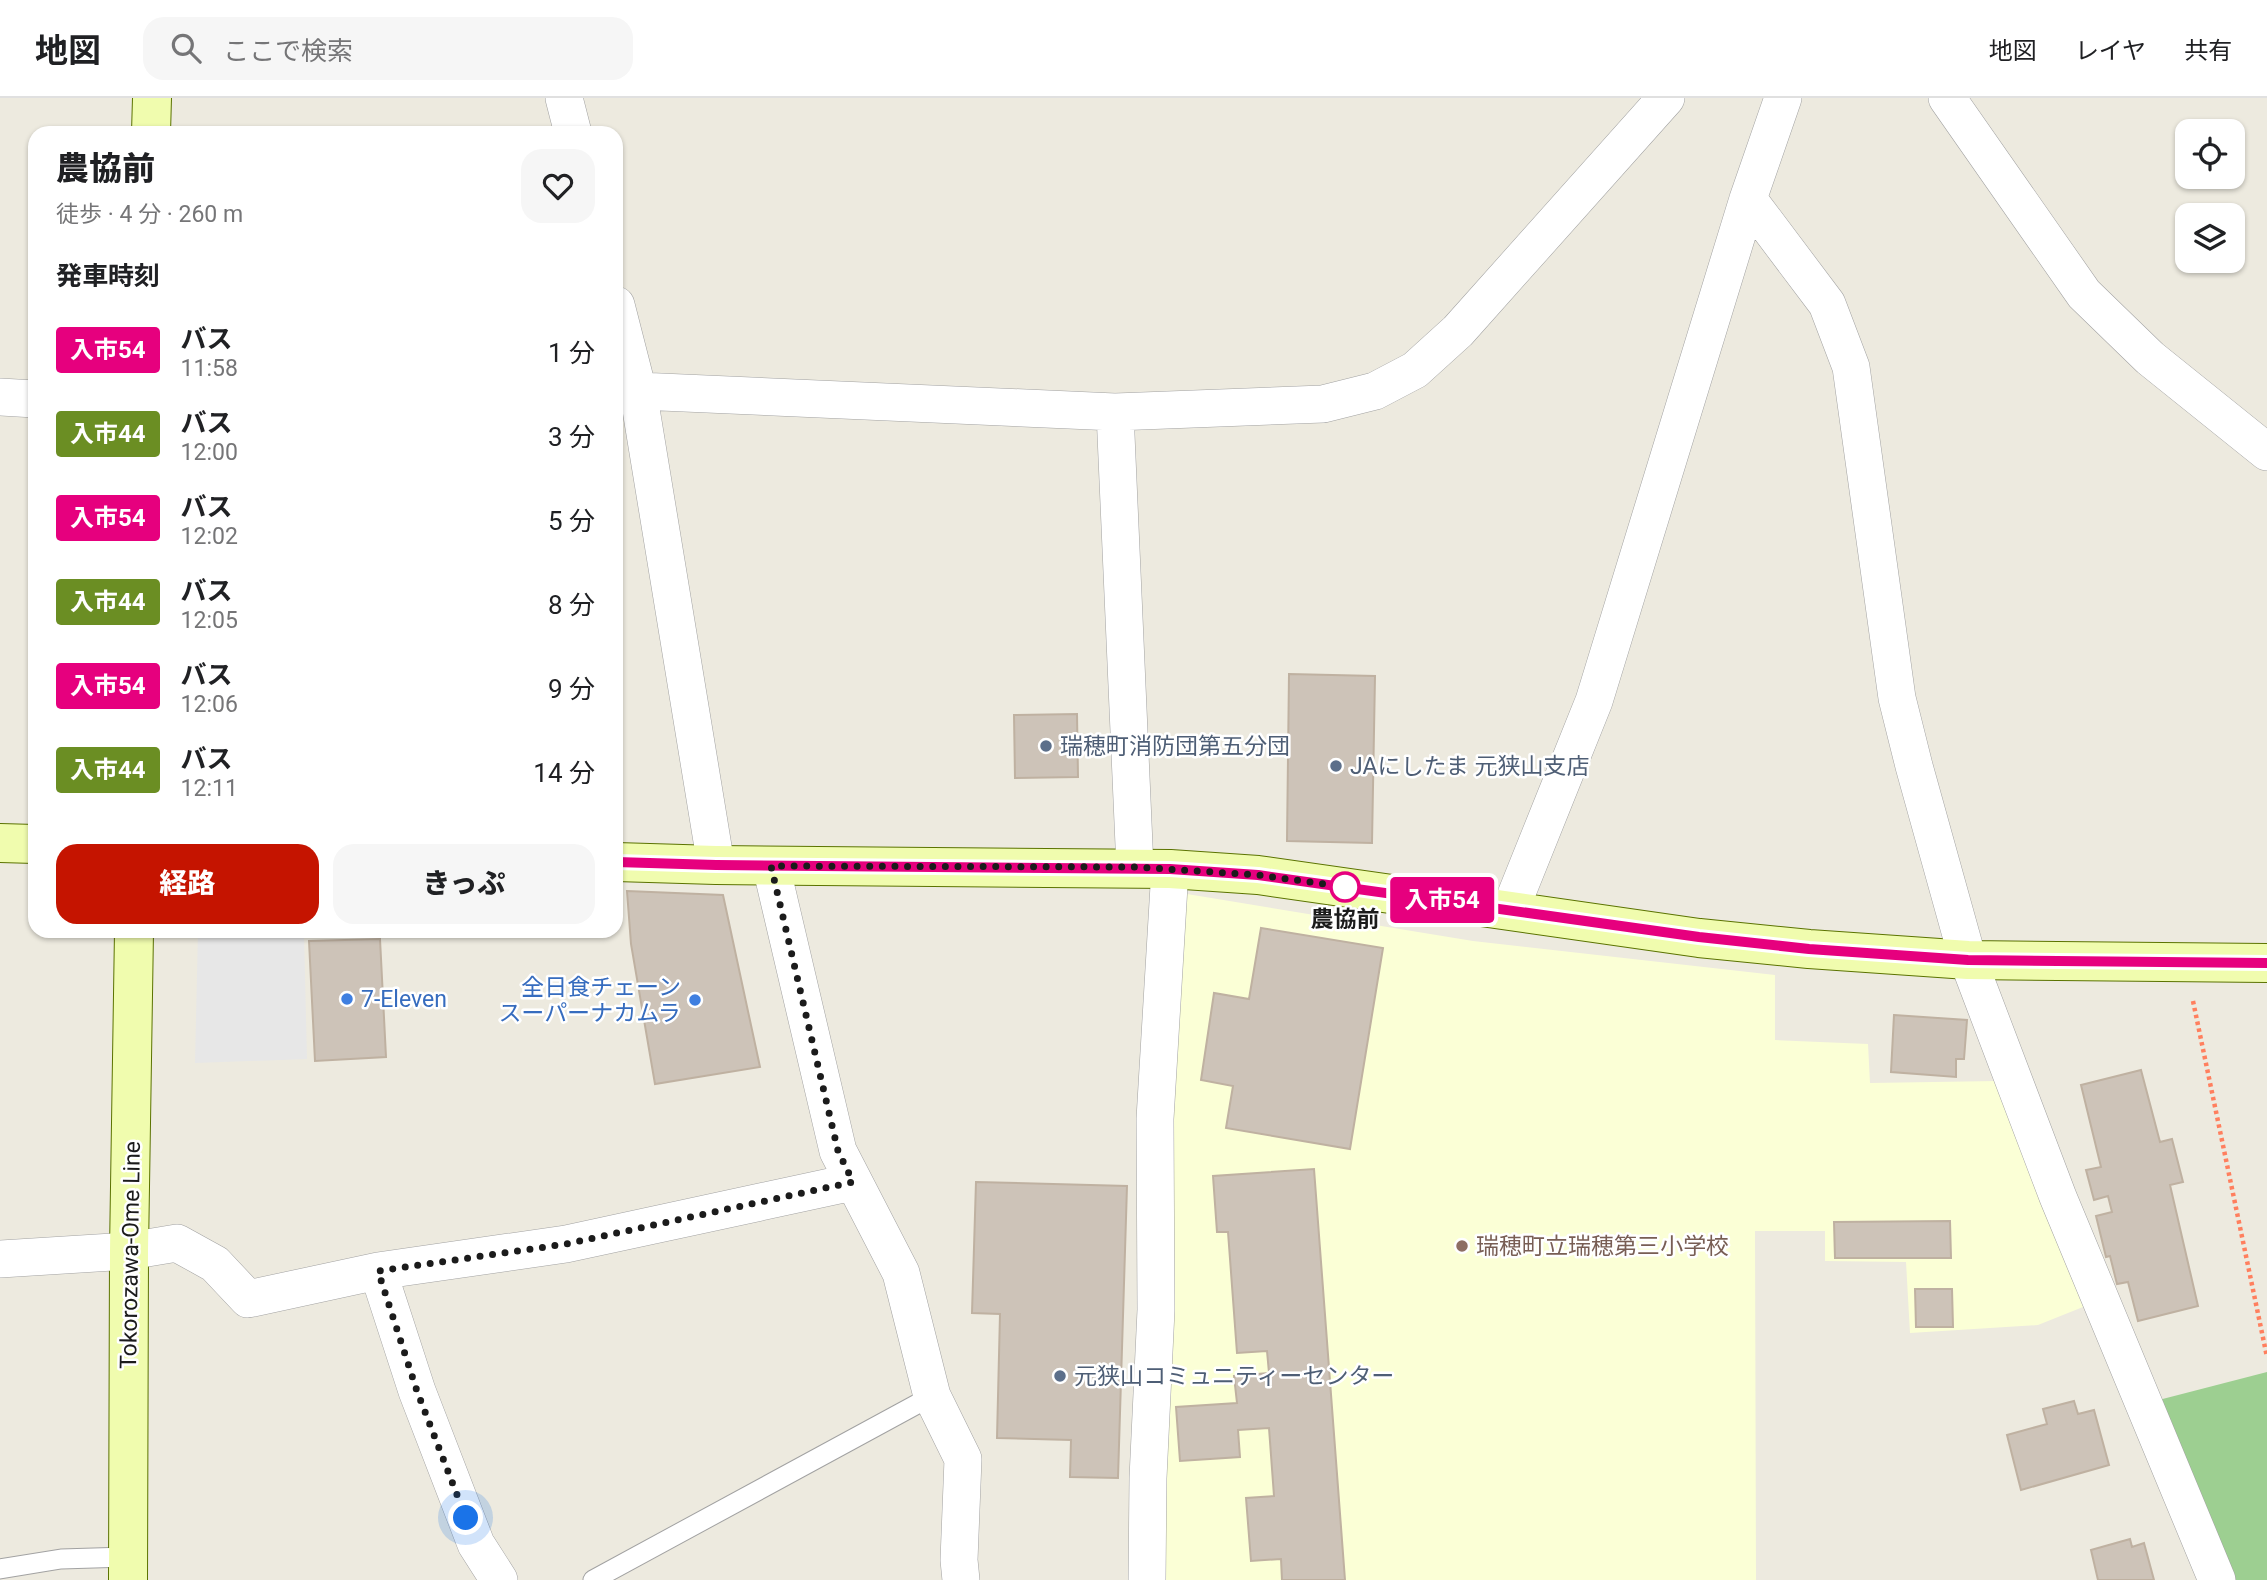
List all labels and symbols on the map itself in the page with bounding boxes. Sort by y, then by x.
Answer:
place label: 瑞穂町消防団第五分団 [1060,733,1290,760]
marker: 瑞穂町消防団第五分団 [1038,738,1054,754]
place label: JAにしたま 元狭山支店 [1350,753,1589,780]
marker: JAにしたま 元狭山支店 [1328,758,1344,774]
marker: 農協前 [1330,872,1360,902]
line badge: 入市54 [1393,877,1491,923]
place label: 農協前 [1311,906,1380,933]
place label: 全日食チェーン スーパーナカムラ [498,974,681,1027]
place label: 7-Eleven [361,986,447,1013]
marker: 7-Eleven [339,991,355,1007]
marker: 全日食チェーン スーパーナカムラ [687,992,703,1008]
street label: Tokorozawa-Ome Line [115,1141,146,1369]
place label: 瑞穂町立瑞穂第三小学校 [1476,1233,1729,1260]
marker: 瑞穂町立瑞穂第三小学校 [1454,1238,1470,1254]
place label: 元狭山コミュニティーセンター [1074,1363,1395,1390]
marker: 元狭山コミュニティーセンター [1052,1368,1068,1384]
your location [448,1500,483,1535]

